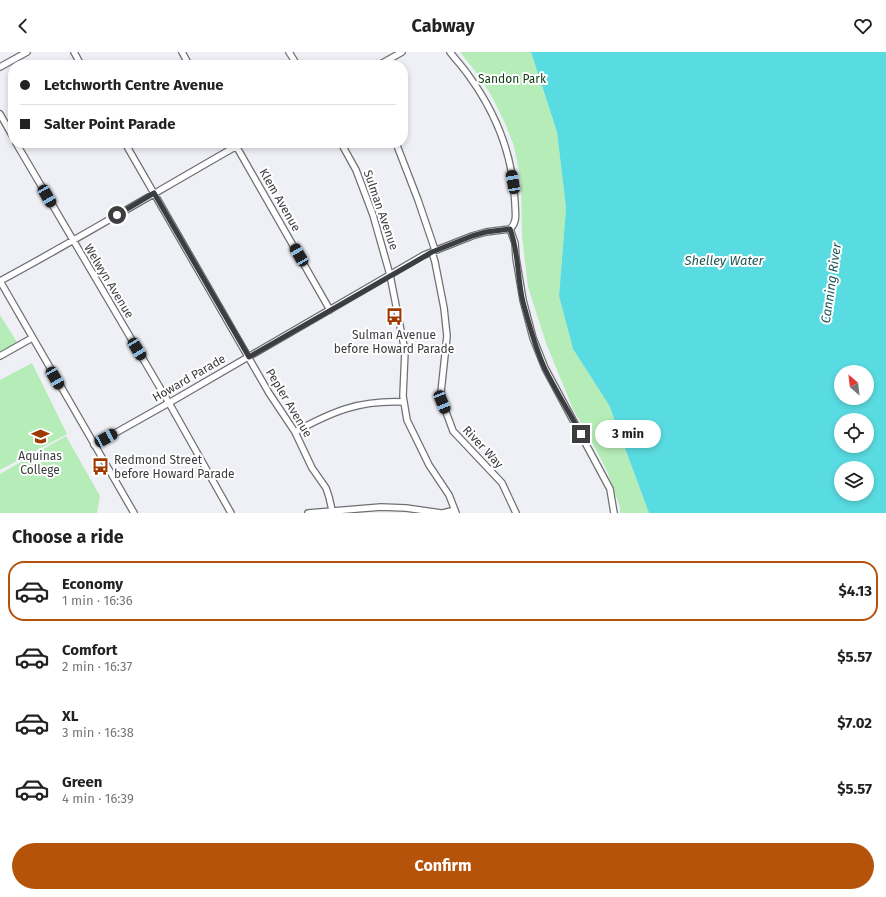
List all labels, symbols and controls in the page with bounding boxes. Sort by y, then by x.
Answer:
icon: back [12,15,34,37]
text: Cabway [412,15,474,37]
icon: heart [852,15,874,37]
park label: Sandon Park [478,72,547,86]
text: Letchworth Centre Avenue [44,76,224,94]
text: Salter Point Parade [44,115,175,133]
street label: Klem Avenue [256,166,304,234]
street label: Sulman Avenue [361,168,401,252]
car [505,169,521,195]
car [36,183,58,209]
route start [108,206,126,224]
street label: Welwyn Avenue [81,241,137,321]
water label: Canning River [818,241,844,324]
car [288,242,310,268]
water label: Shelley Water [683,253,765,268]
bus stop icon: Sulman Avenue before Howard Parade [384,306,404,326]
place label: Sulman Avenue before Howard Parade [334,328,454,356]
car [126,336,148,362]
street label: Howard Parade [150,351,228,405]
car [44,365,66,391]
north arrow [834,365,874,405]
map controls [834,365,874,501]
street label: Pepler Avenue [263,366,315,440]
car [432,389,452,415]
button: locate [834,413,874,453]
callout: 3 min [595,420,661,448]
street label: River Way [460,423,506,471]
route end [572,425,590,443]
text: 3 min [612,426,644,441]
school or university icon: Aquinas College [30,427,50,447]
car [93,427,119,449]
place label: Aquinas College [18,449,62,477]
place label: Redmond Street before Howard Parade [114,453,235,481]
bus stop icon: Redmond Street before Howard Parade [91,457,111,477]
button: layers [834,461,874,501]
text: Choose a ride [12,526,124,548]
icon: car [14,573,50,609]
text: Economy [62,575,123,593]
text: $4.13 [838,582,872,600]
text: 1 min · 16:36 [62,593,133,608]
icon: car [14,639,50,675]
text: Comfort [62,641,118,659]
text: $5.57 [837,648,872,666]
text: 2 min · 16:37 [62,659,132,674]
icon: car [14,705,50,741]
text: XL [62,707,78,725]
text: $7.02 [837,714,872,732]
text: 3 min · 16:38 [62,725,134,740]
icon: car [14,771,50,807]
text: Green [62,773,102,791]
text: $5.57 [837,780,872,798]
text: 4 min · 16:39 [62,791,134,806]
button: Confirm [12,843,874,889]

